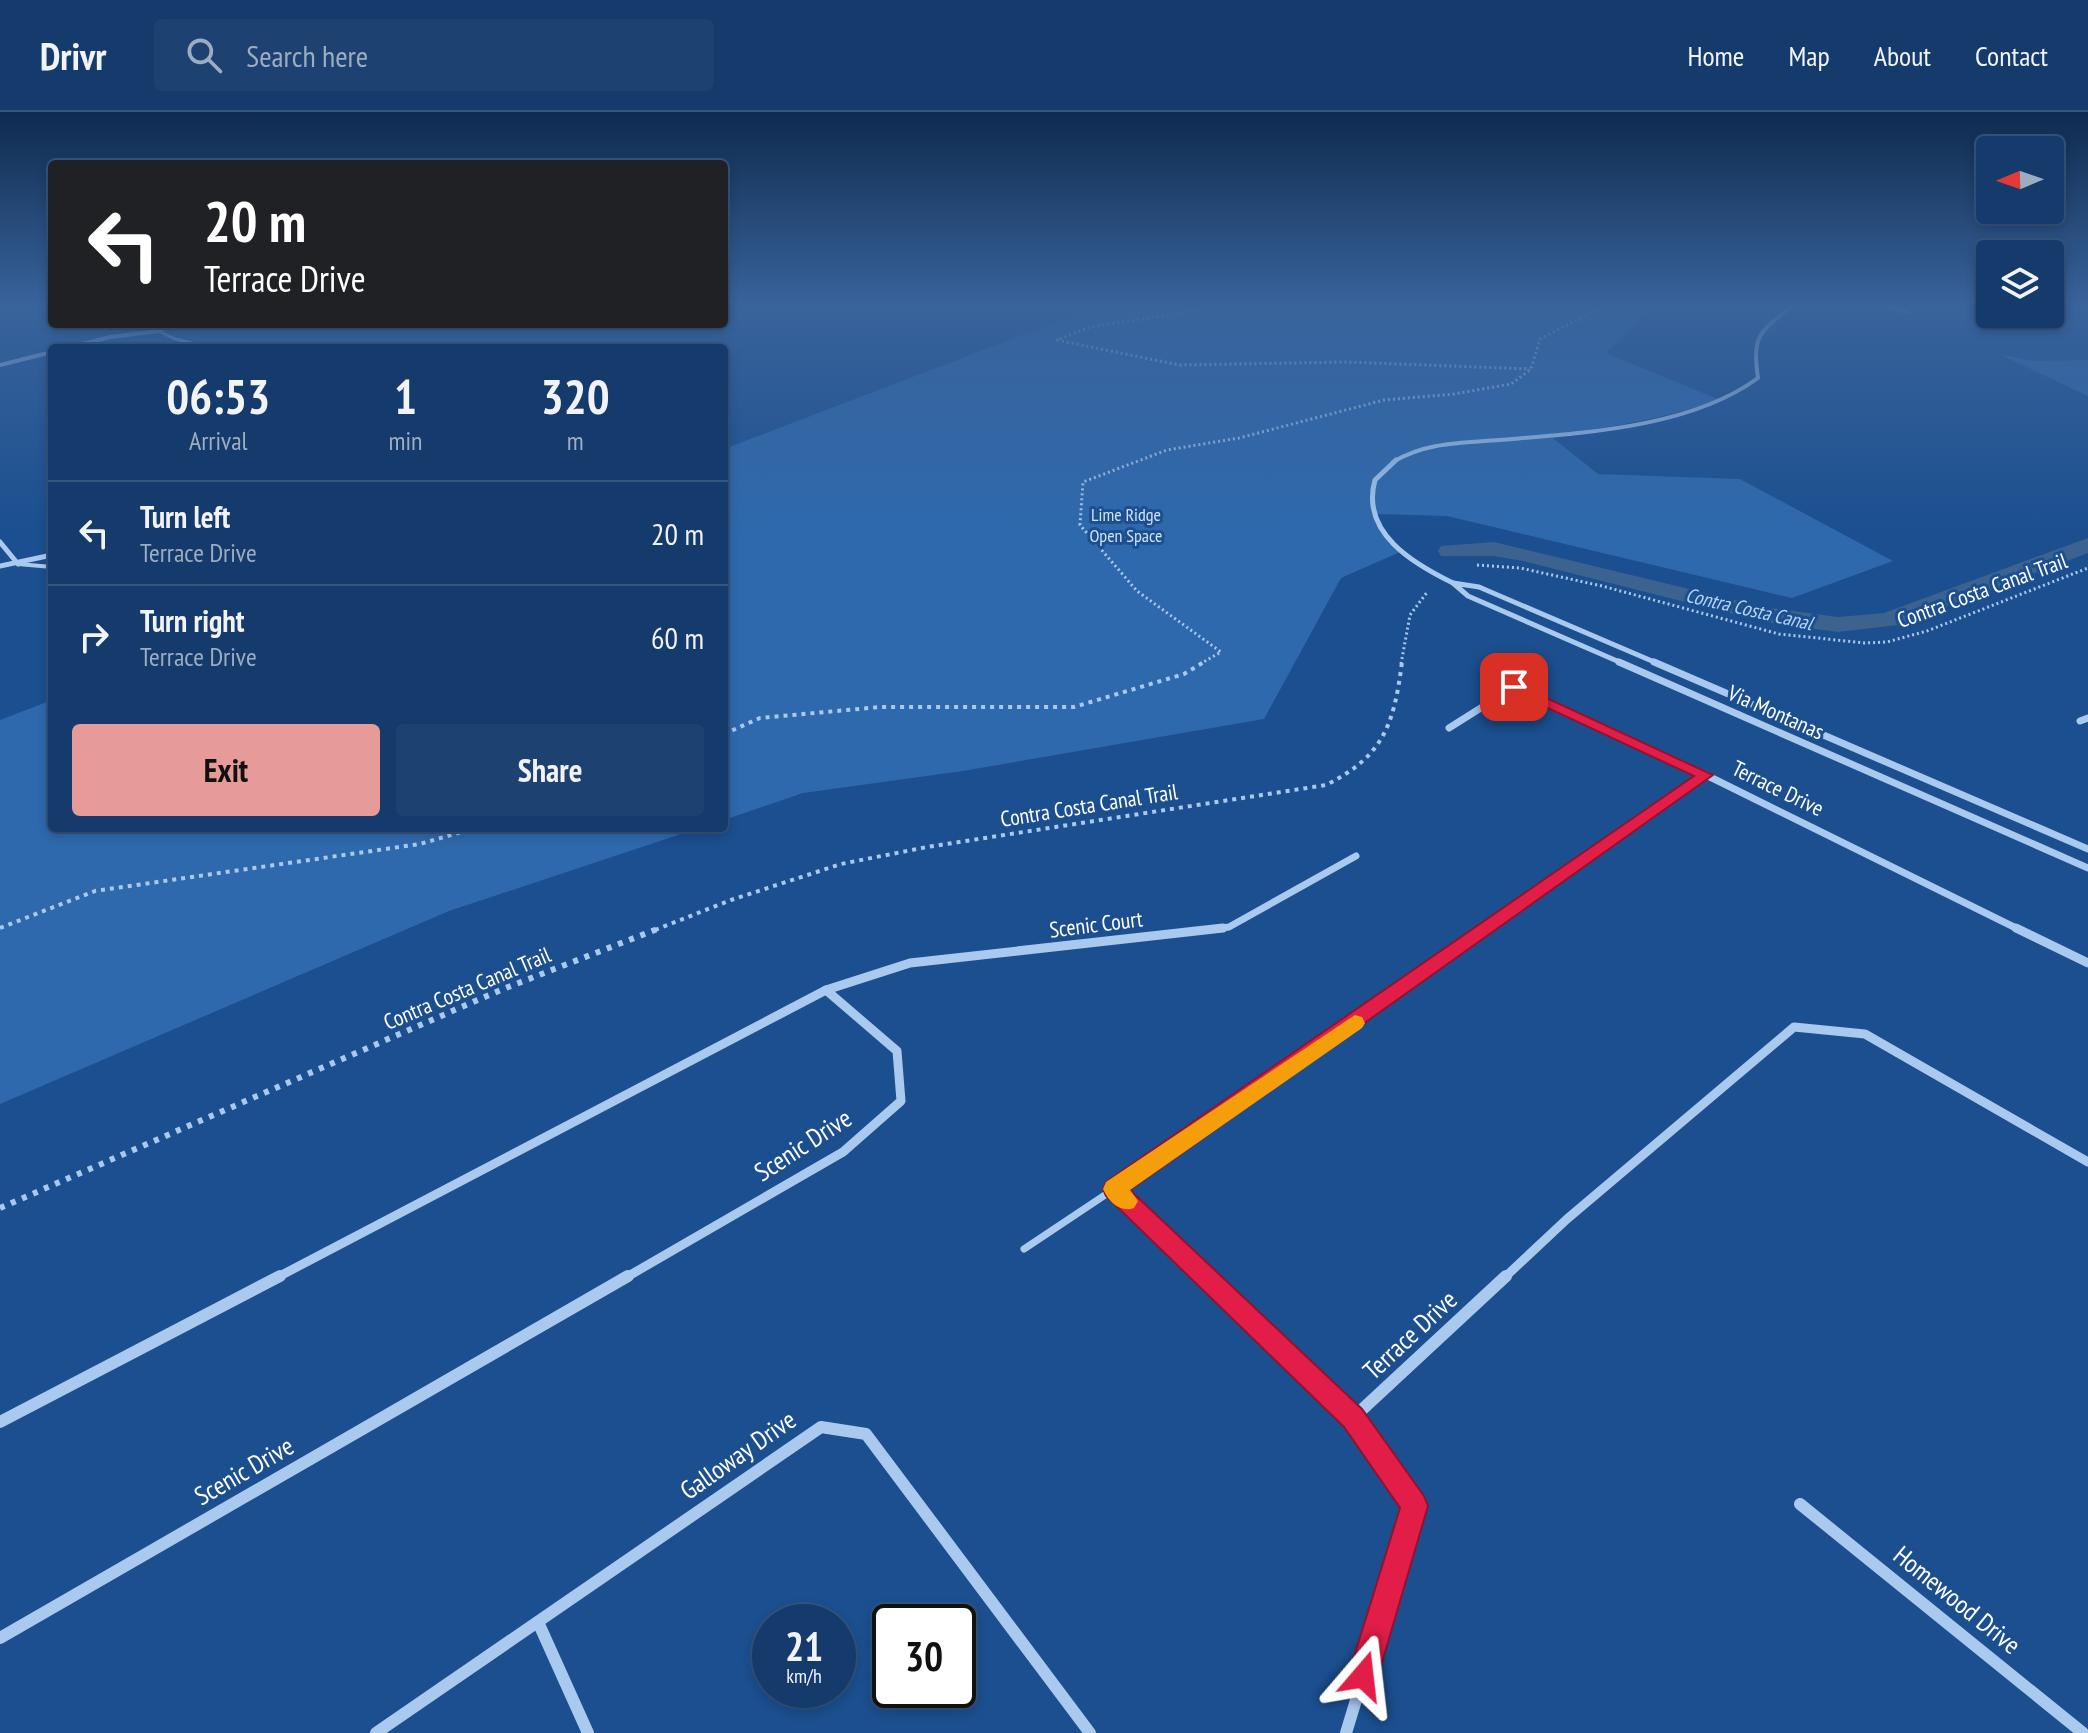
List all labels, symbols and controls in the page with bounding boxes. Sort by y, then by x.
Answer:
search box [154,19,714,91]
text: Drivr [40,31,106,80]
icon: search [182,33,226,77]
text: Search here [246,36,368,75]
text: Home [1688,37,1744,74]
text: Map [1788,37,1830,74]
text: About [1874,37,1931,74]
text: Contact [1975,37,2048,74]
north arrow [1976,136,2064,224]
map controls [1976,136,2064,328]
text: 20 m [204,185,306,257]
icon: left [72,192,176,296]
button: layers [1976,240,2064,328]
text: Terrace Drive [204,255,366,302]
text: 06:53 [166,365,270,427]
text: 1 [394,365,417,427]
text: 320 [541,365,610,427]
text: Arrival [189,424,248,457]
text: min [388,424,422,457]
text: m [567,424,584,457]
text: Turn left [140,497,230,536]
park label: Lime Ridge Open Space [1089,503,1163,547]
icon: left [72,511,116,555]
text: 20 m [651,514,704,553]
text: Terrace Drive [140,536,257,569]
street label: Contra Costa Canal Trail [1893,546,2072,634]
water label: Contra Costa Canal [1683,582,1817,637]
text: Turn right [140,601,244,640]
icon: right [72,615,116,659]
text: 60 m [651,618,704,657]
text: Terrace Drive [140,640,257,673]
pin [1480,653,1548,721]
icon: arrive [1492,665,1536,709]
street label: Via Montanas [1723,678,1828,746]
button: Exit [72,724,380,816]
button: Share [396,724,704,816]
street label: Terrace Drive [1728,754,1828,822]
street label: Contra Costa Canal Trail [998,777,1180,833]
street label: Scenic Court [1048,904,1144,944]
street label: Contra Costa Canal Trail [379,940,556,1036]
street label: Scenic Drive [748,1101,858,1188]
street label: Terrace Drive [1356,1283,1464,1386]
street label: Galloway Drive [673,1403,802,1506]
street label: Scenic Drive [188,1429,299,1512]
street label: Homewood Drive [1887,1538,2028,1661]
speed limit sign: 30 [872,1604,976,1708]
text: 21 [785,1620,823,1672]
position arrow [1321,1634,1405,1718]
text: km/h [786,1663,822,1689]

